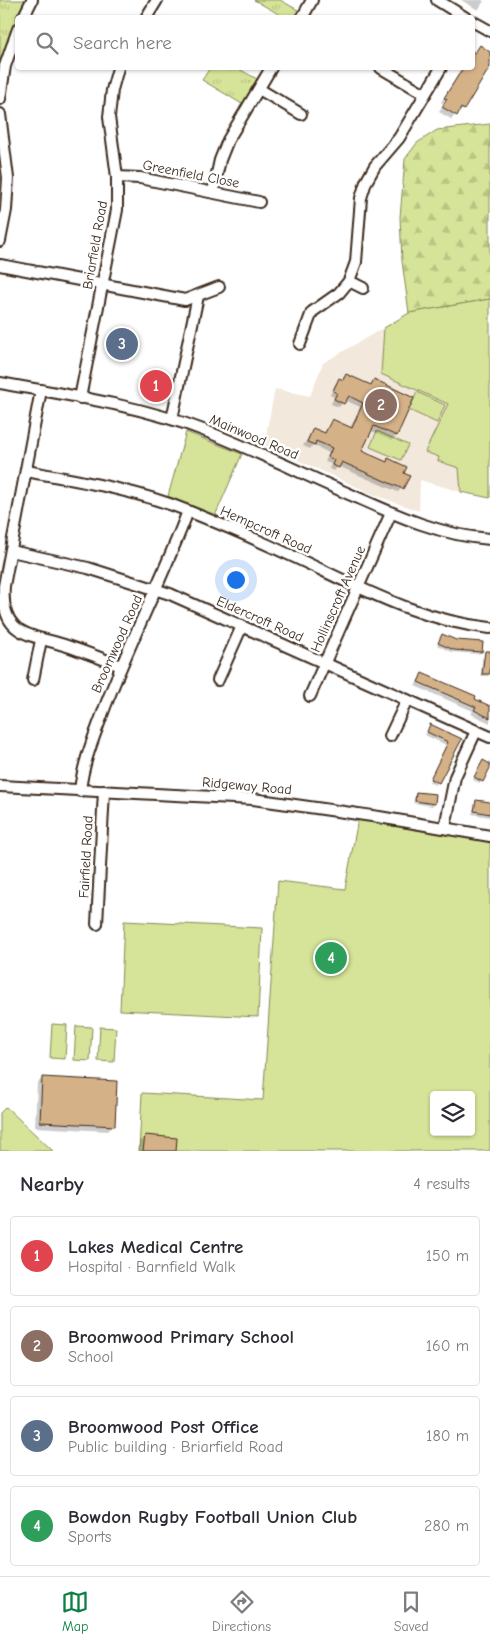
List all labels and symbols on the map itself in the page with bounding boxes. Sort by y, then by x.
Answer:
street label: Greenfield Close [141,156,241,192]
street label: Briarfield Road [79,199,111,291]
pin: 3 [106,325,138,363]
pin: 1 [140,367,172,405]
pin: 2 [365,386,397,424]
street label: Mainwood Road [207,411,301,463]
street label: Hempcroft Road [218,502,314,558]
street label: Hollinscroft Avenue [307,543,369,655]
your location [223,567,249,593]
street label: Broomwood Road [88,592,146,696]
street label: Eldercroft Road [214,592,306,646]
street label: Ridgeway Road [201,774,293,798]
street label: Fairfield Road [75,815,97,899]
pin: 4 [315,939,347,977]

